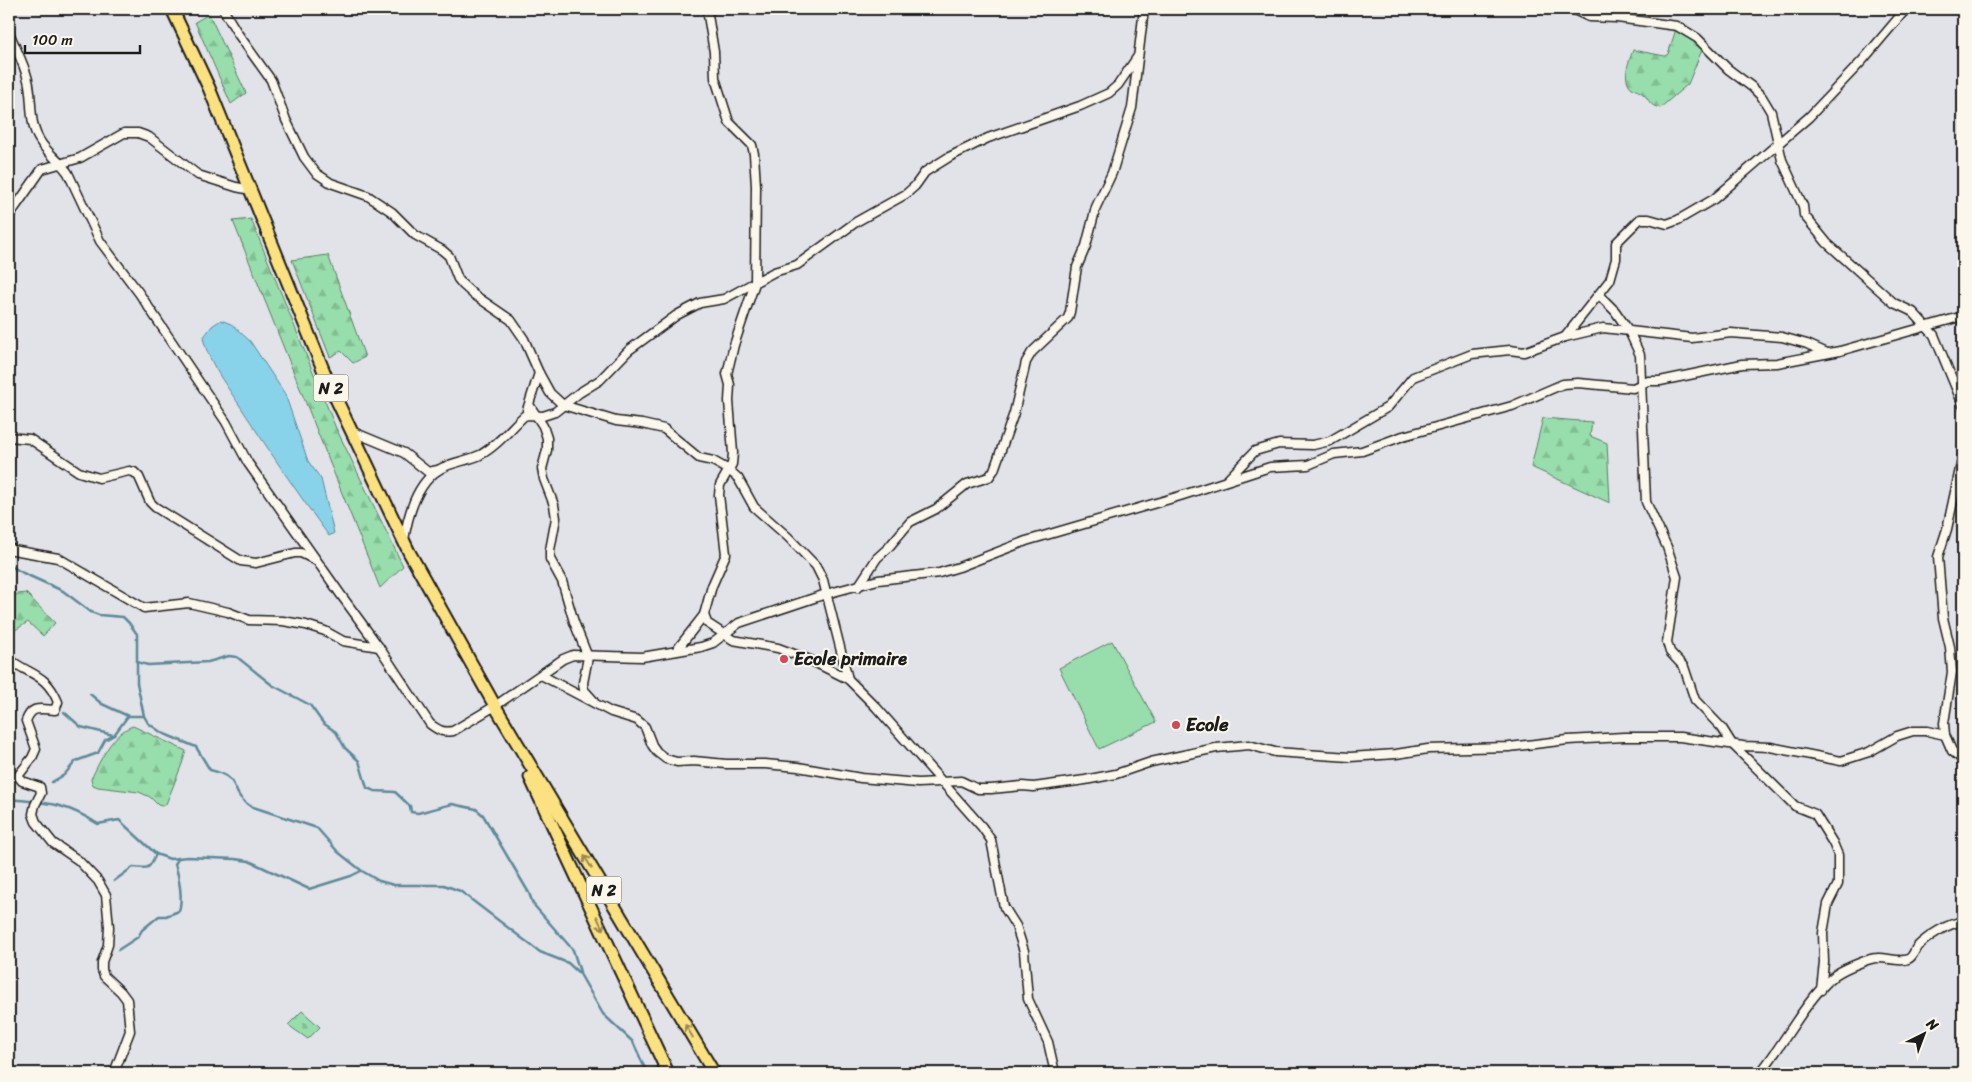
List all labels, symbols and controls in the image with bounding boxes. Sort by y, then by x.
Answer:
scale bar [25,22,140,54]
text: 100 m [32,27,73,53]
road number: N 2 [314,374,348,402]
place label: Ecole primaire [794,643,907,675]
marker: Ecole primaire [778,653,790,665]
place label: Ecole [1186,709,1229,741]
marker: Ecole [1170,719,1182,731]
one-way arrow [582,855,592,869]
road number: N 2 [586,876,622,904]
one-way arrow [595,915,605,930]
north arrow [1900,1010,1950,1060]
text: N [1920,1012,1945,1037]
one-way arrow [683,1025,693,1039]

